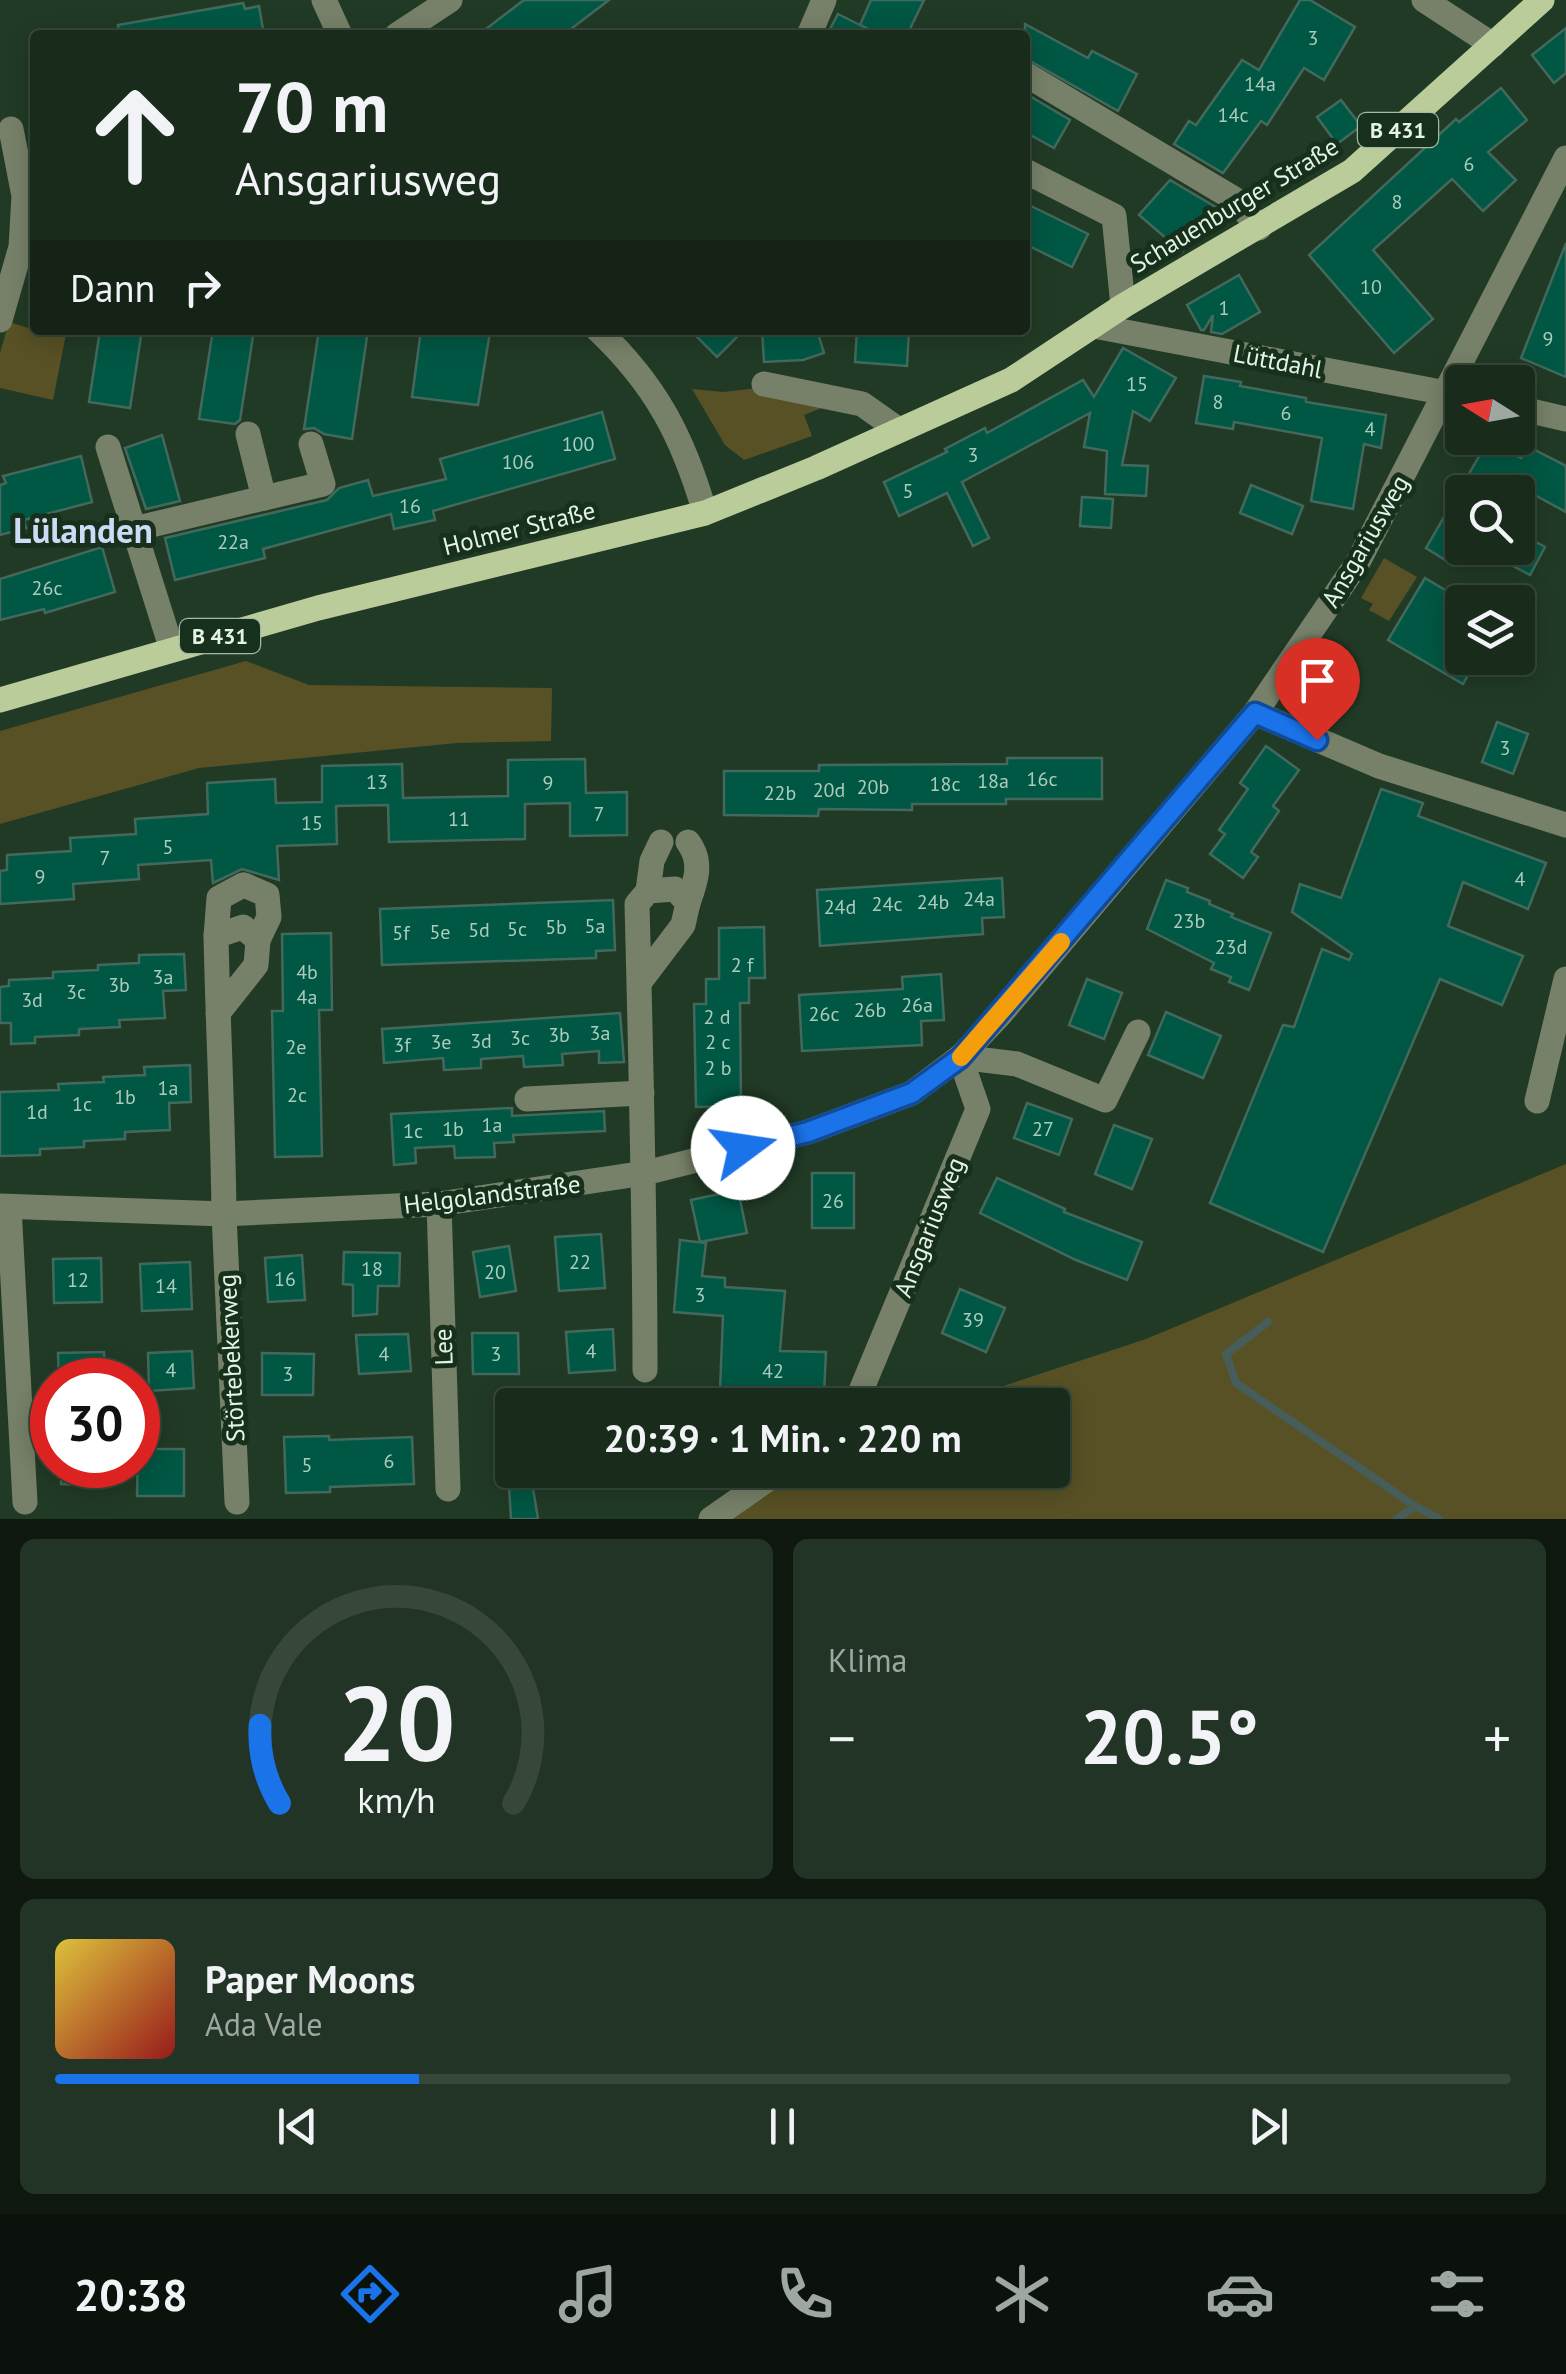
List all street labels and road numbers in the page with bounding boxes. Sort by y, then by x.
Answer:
road number: B 431 [1358,113,1438,147]
street label: Schauenburger Straße [1124,130,1344,280]
street label: Lüttdahl [1231,337,1326,385]
street label: Ansgariusweg [1314,469,1416,613]
street label: Holmer Straße [440,494,598,562]
road number: B 431 [180,619,260,653]
street label: Ansgariusweg [886,1152,972,1302]
street label: Helgolandstraße [402,1167,582,1221]
street label: Störtebekerweg [211,1273,251,1443]
street label: Lee [426,1328,460,1366]

